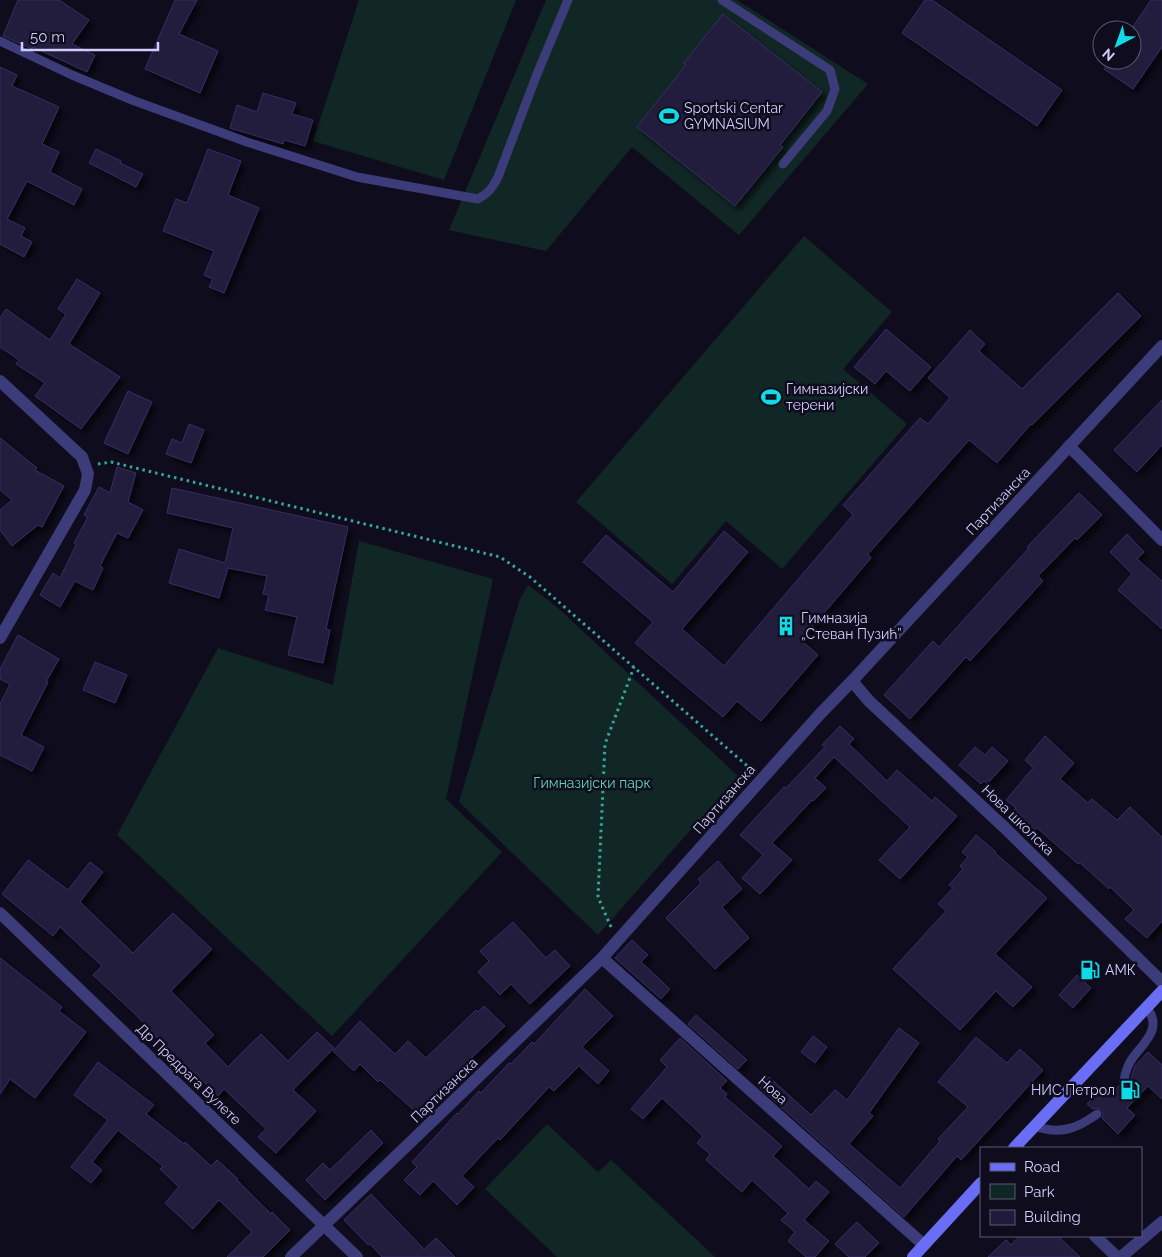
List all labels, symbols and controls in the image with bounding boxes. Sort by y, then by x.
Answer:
scale bar [22,20,159,52]
north arrow [1092,20,1142,70]
text: 50 m [30,28,65,46]
text: N [1099,45,1118,64]
place label: Sportski Centar GYMNASIUM [684,100,783,132]
sports icon: Sportski Centar GYMNASIUM [658,105,680,127]
place label: Гимназијски терени [786,381,868,413]
sports icon: Гимназијски терени [760,386,782,408]
street label: Партизанска [963,464,1033,538]
place label: Гимназија „Стеван Пузић” [801,610,902,642]
building icon: Гимназија „Стеван Пузић” [775,615,797,637]
street label: Партизанска [690,761,758,837]
park label: Гимназијски парк [533,775,651,791]
street label: Нова школска [979,782,1057,858]
fuel station icon: АМК [1079,959,1101,981]
place label: АМК [1105,962,1136,978]
street label: Др Предрага Вулете [134,1020,244,1128]
street label: Партизанска [407,1054,481,1126]
street label: Нова [755,1073,791,1107]
fuel station icon: НИС Петрол [1119,1079,1141,1101]
place label: НИС Петрол [1031,1082,1115,1098]
legend [980,1147,1142,1237]
text: Road [1024,1158,1060,1176]
text: Park [1024,1183,1055,1201]
text: Building [1024,1208,1081,1226]

